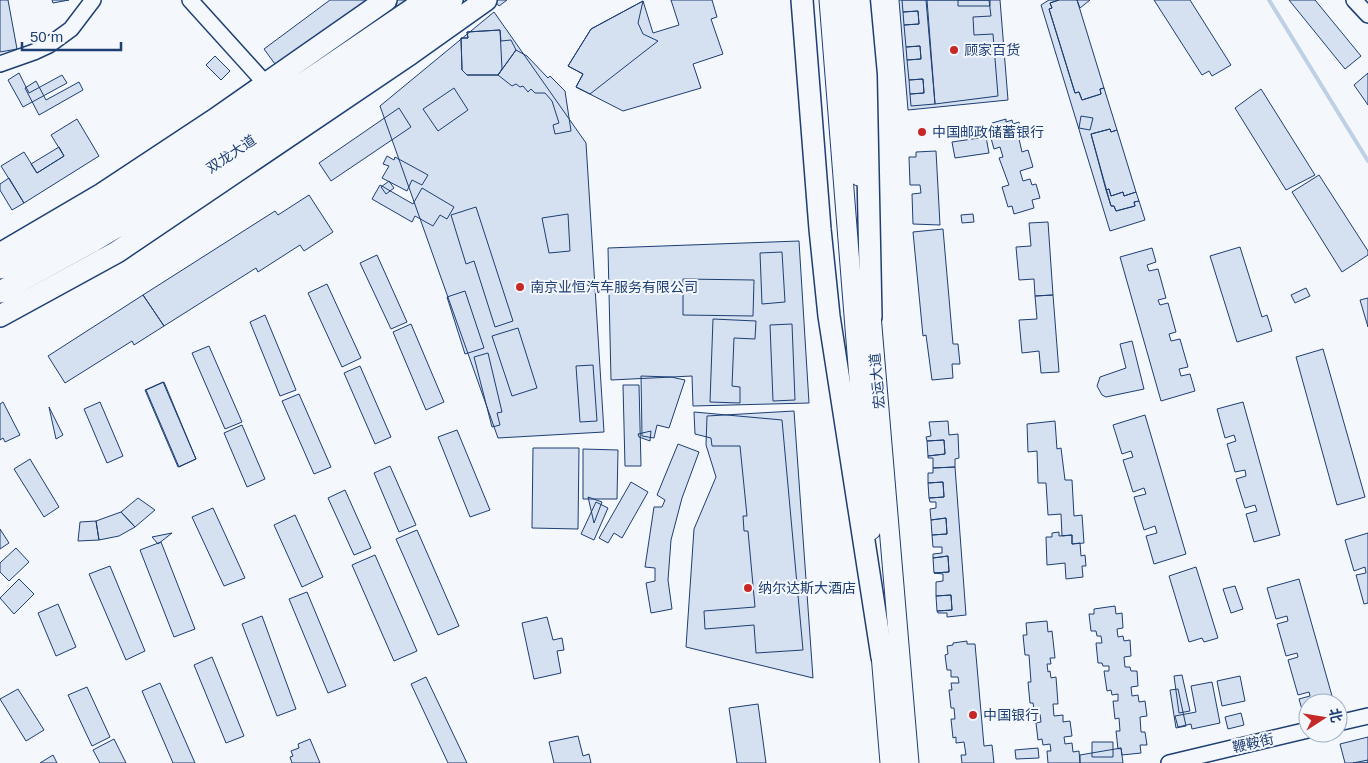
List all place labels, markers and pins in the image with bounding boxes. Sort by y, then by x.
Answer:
place label: 顾家百货 [964,42,1020,58]
marker: 顾家百货 [948,44,960,56]
place label: 中国邮政储蓄银行 [932,124,1044,140]
marker: 中国邮政储蓄银行 [916,126,928,138]
place label: 南京业恒汽车服务有限公司 [530,279,698,295]
marker: 南京业恒汽车服务有限公司 [514,281,526,293]
place label: 纳尔达斯大酒店 [758,580,856,596]
marker: 纳尔达斯大酒店 [742,582,754,594]
place label: 中国银行 [983,707,1039,723]
marker: 中国银行 [967,709,979,721]

